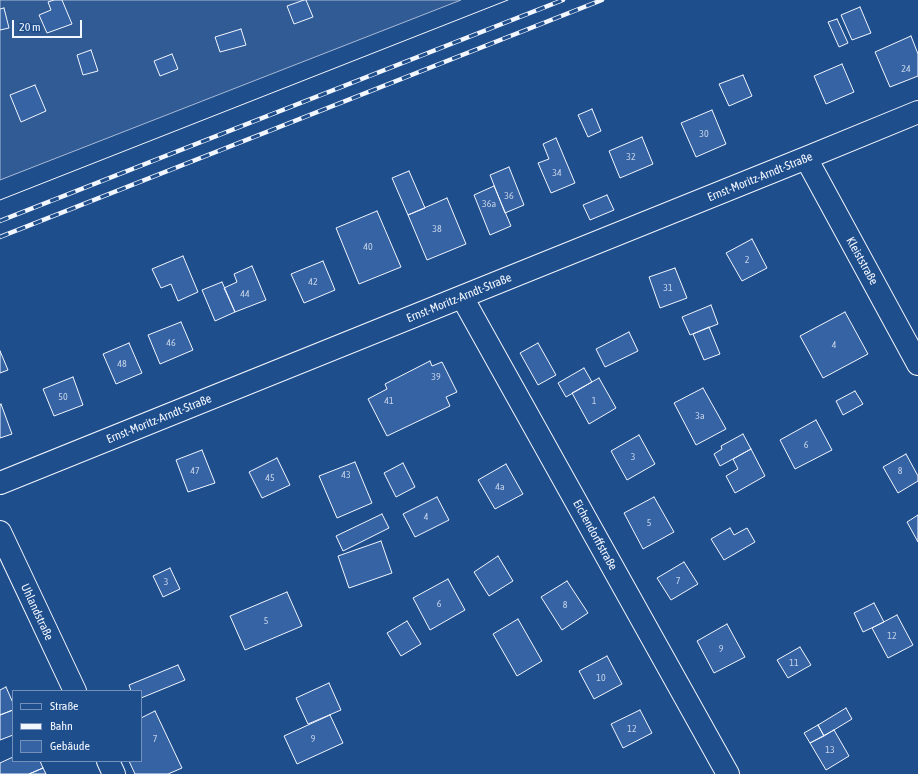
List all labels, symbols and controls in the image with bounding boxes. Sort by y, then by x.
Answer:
scale bar [14,12,84,38]
text: 20 m [19,20,41,34]
house number: 24 [901,63,911,75]
house number: 30 [699,128,709,140]
street label: Ernst-Moritz-Arndt-Straße [705,149,815,205]
house number: 32 [626,151,636,163]
house number: 34 [552,167,562,179]
house number: 36 [504,190,514,202]
house number: 36a [482,198,496,210]
house number: 38 [432,223,442,235]
street label: Kleiststraße [843,235,881,287]
house number: 40 [363,241,373,253]
house number: 2 [745,254,749,266]
street label: Ernst-Moritz-Arndt-Straße [404,270,514,326]
house number: 42 [308,276,318,288]
house number: 31 [663,282,673,294]
house number: 44 [240,288,250,300]
house number: 46 [166,337,176,349]
house number: 4 [832,339,836,351]
house number: 48 [117,358,127,370]
house number: 39 [431,371,441,383]
house number: 50 [58,391,68,403]
street label: Ernst-Moritz-Arndt-Straße [104,391,214,447]
house number: 41 [384,395,394,407]
house number: 1 [592,395,596,407]
house number: 3a [695,410,705,422]
house number: 6 [804,439,808,451]
house number: 3 [631,451,635,463]
house number: 47 [190,465,200,477]
house number: 8 [898,465,902,477]
house number: 43 [341,469,351,481]
house number: 45 [265,472,275,484]
house number: 4a [495,481,505,493]
street label: Eichendorffstraße [570,497,620,573]
house number: 4 [424,511,428,523]
house number: 5 [647,517,651,529]
house number: 7 [676,575,680,587]
house number: 3 [164,576,168,588]
street label: Uhlandstraße [18,581,56,643]
house number: 6 [437,598,441,610]
house number: 8 [563,599,567,611]
house number: 5 [264,615,268,627]
house number: 12 [887,630,897,642]
house number: 9 [719,643,723,655]
house number: 11 [789,657,799,669]
house number: 10 [596,672,606,684]
legend [12,690,142,762]
text: Straße [50,699,78,713]
text: Bahn [50,719,73,733]
house number: 12 [627,723,637,735]
house number: 7 [153,733,157,745]
house number: 9 [311,733,315,745]
text: Gebäude [50,739,90,753]
house number: 13 [825,744,835,756]

